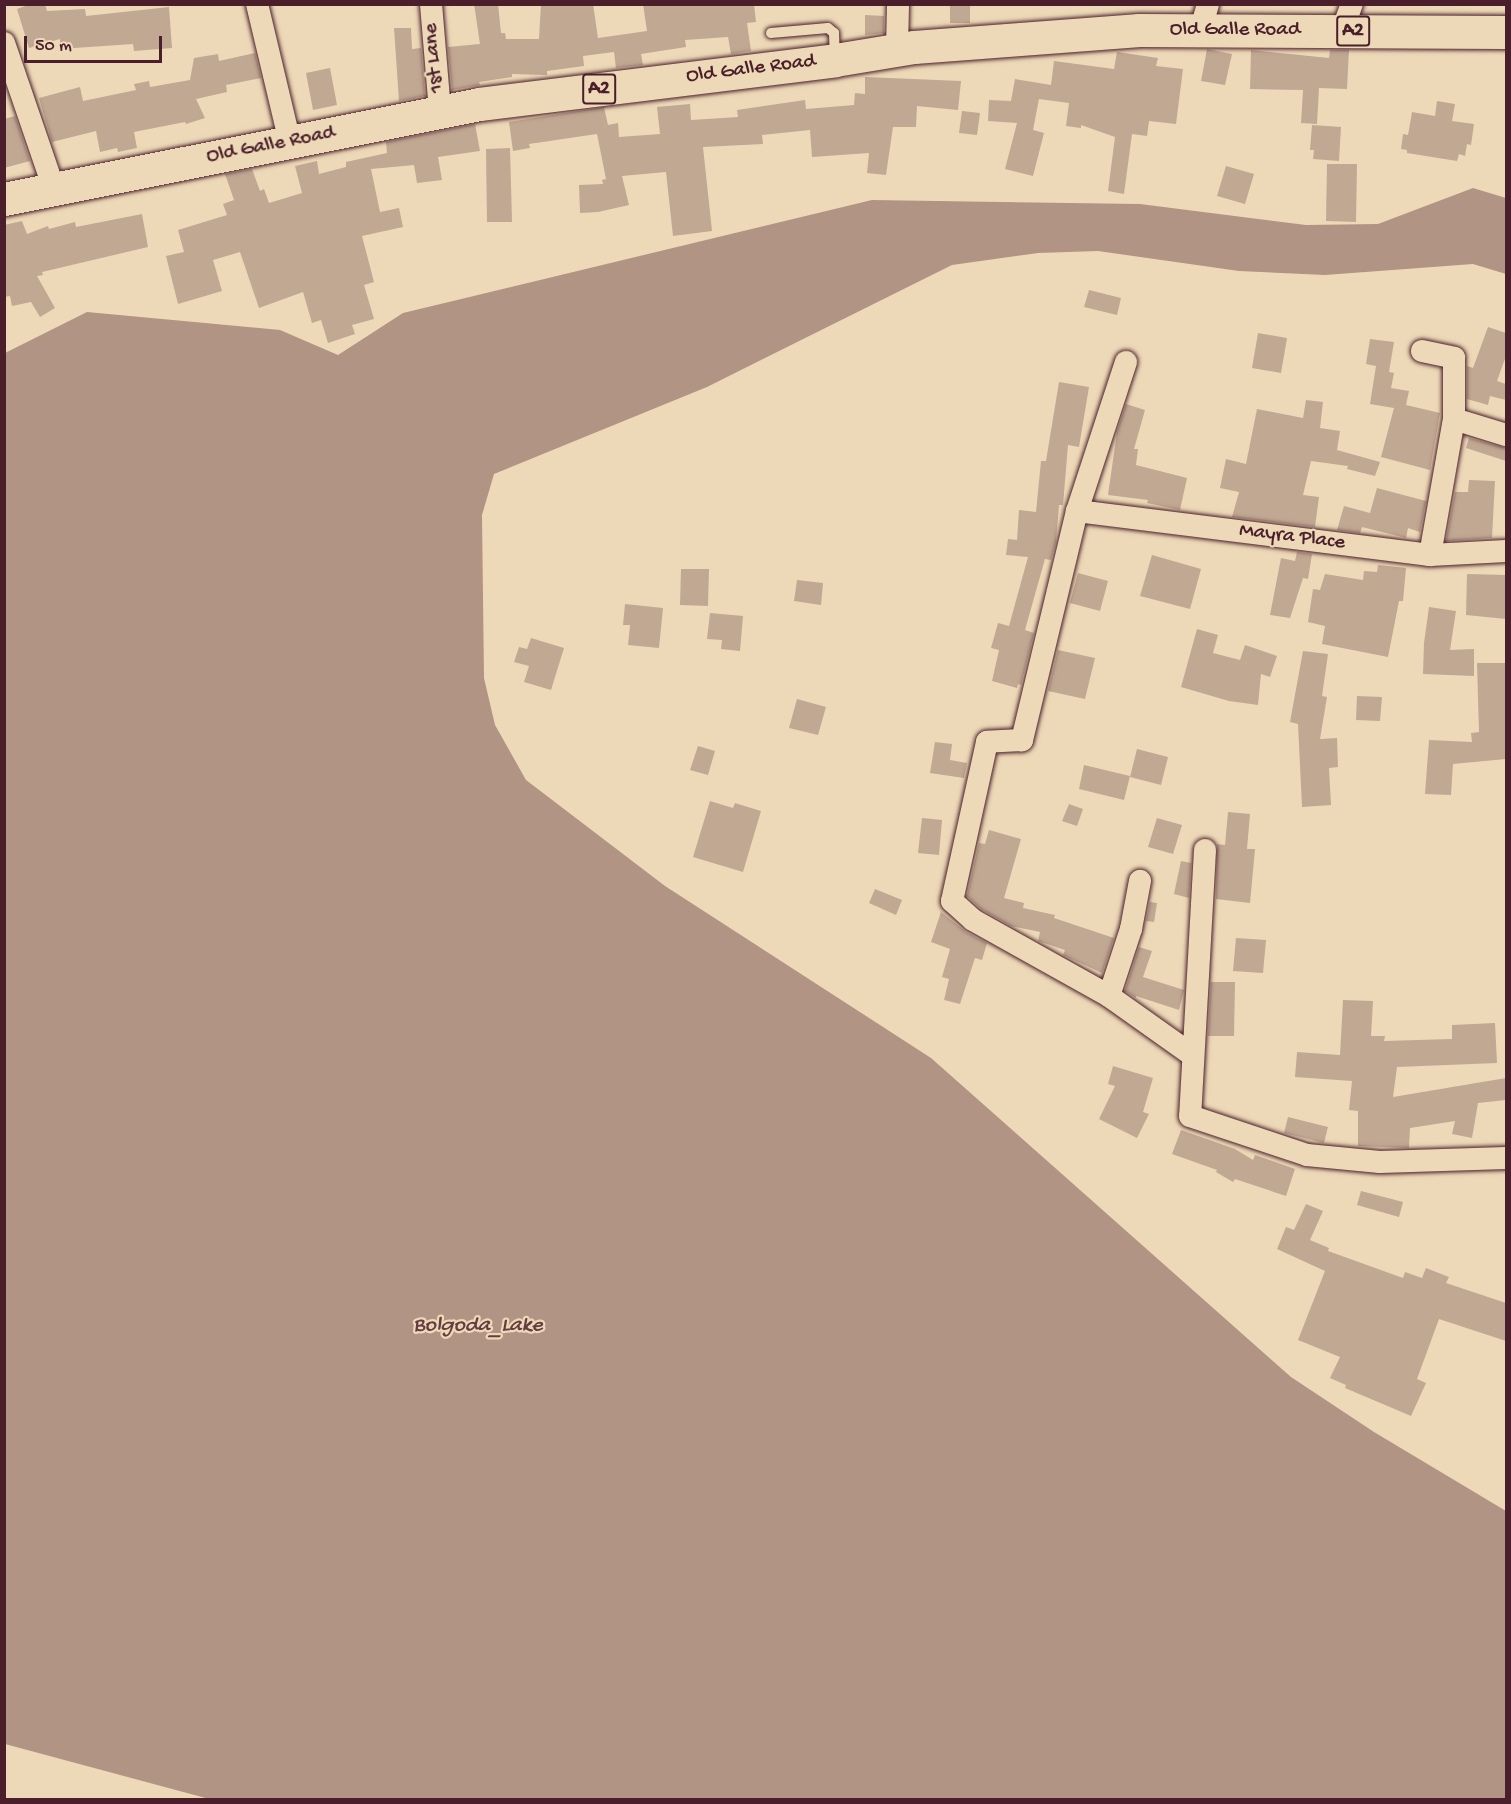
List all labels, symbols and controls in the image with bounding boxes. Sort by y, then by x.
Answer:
road number: A2 [1335,14,1371,48]
street label: Old Galle Road [1170,18,1300,44]
street label: 1st Lane [419,22,451,94]
scale bar [27,24,165,62]
text: 50 m [35,36,72,57]
street label: Old Galle Road [685,50,817,90]
road number: A2 [581,72,617,106]
street label: Old Galle Road [205,121,337,171]
street label: Mayra Place [1238,519,1346,557]
water label: Bolgoda_Lake [413,1314,543,1340]

